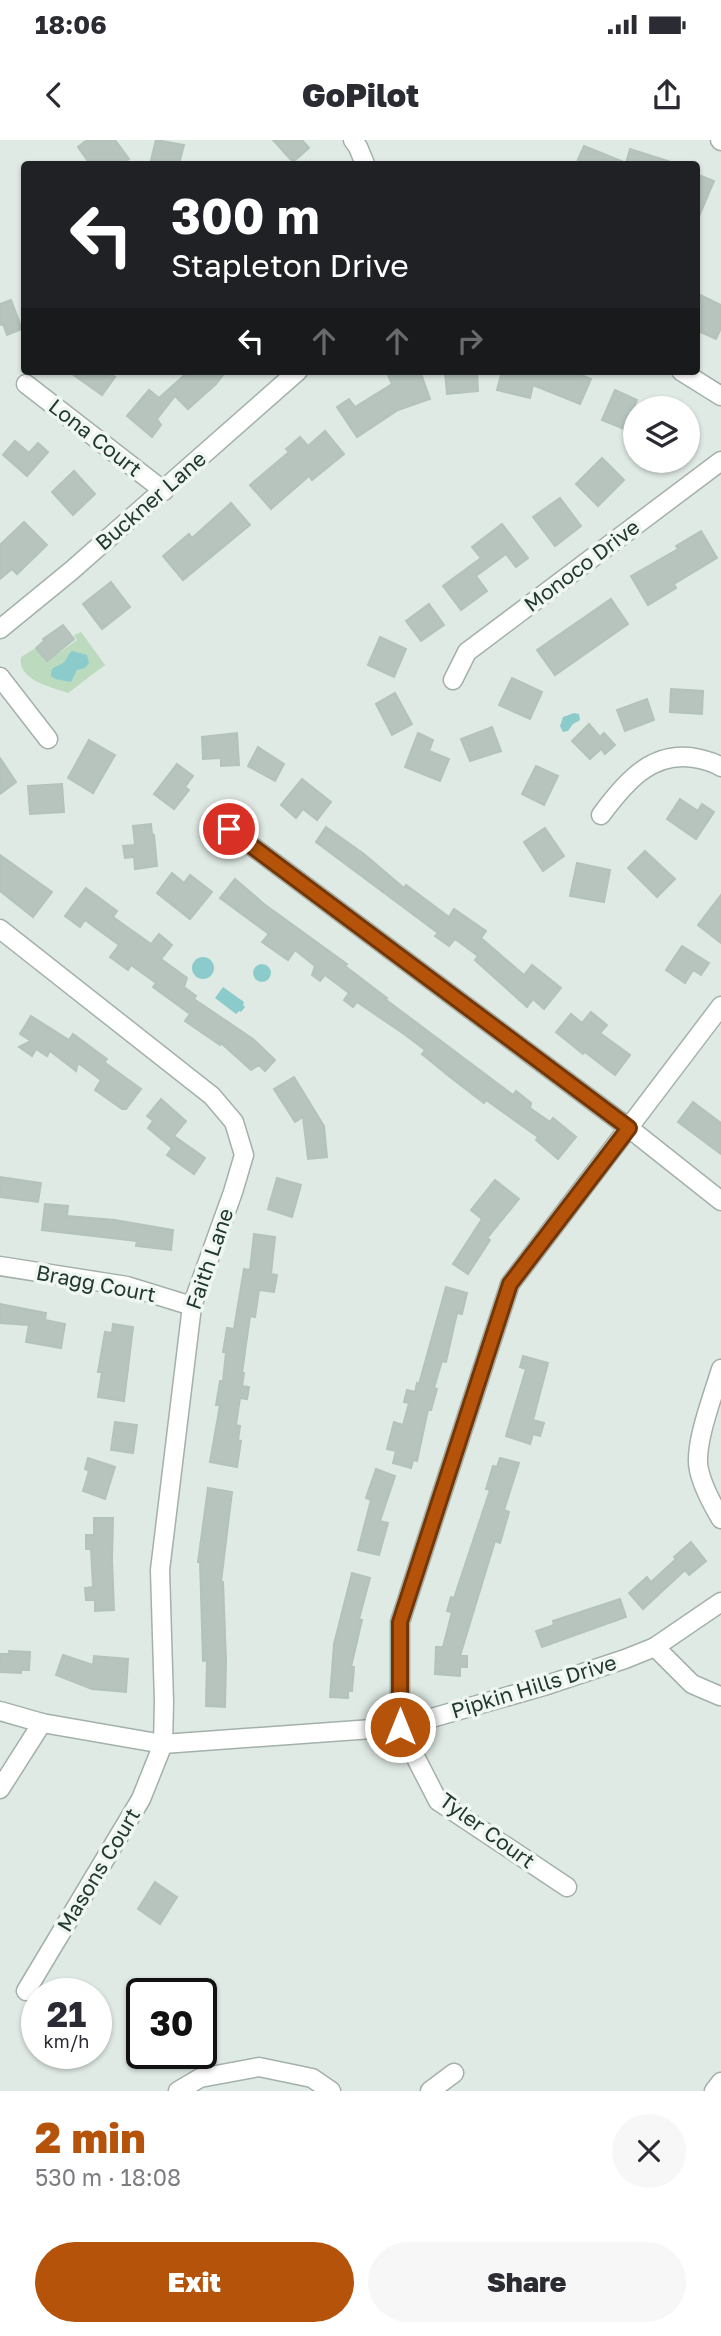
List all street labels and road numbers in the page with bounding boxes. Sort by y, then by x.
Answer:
street label: Lona Court [44,393,147,482]
street label: Buckner Lane [90,445,211,555]
street label: Monoco Drive [519,513,644,617]
street label: Faith Lane [180,1205,238,1313]
street label: Bragg Court [34,1259,158,1307]
street label: Pipkin Hills Drive [448,1649,619,1724]
street label: Tyler Court [435,1787,540,1874]
street label: Masons Court [51,1803,145,1936]

